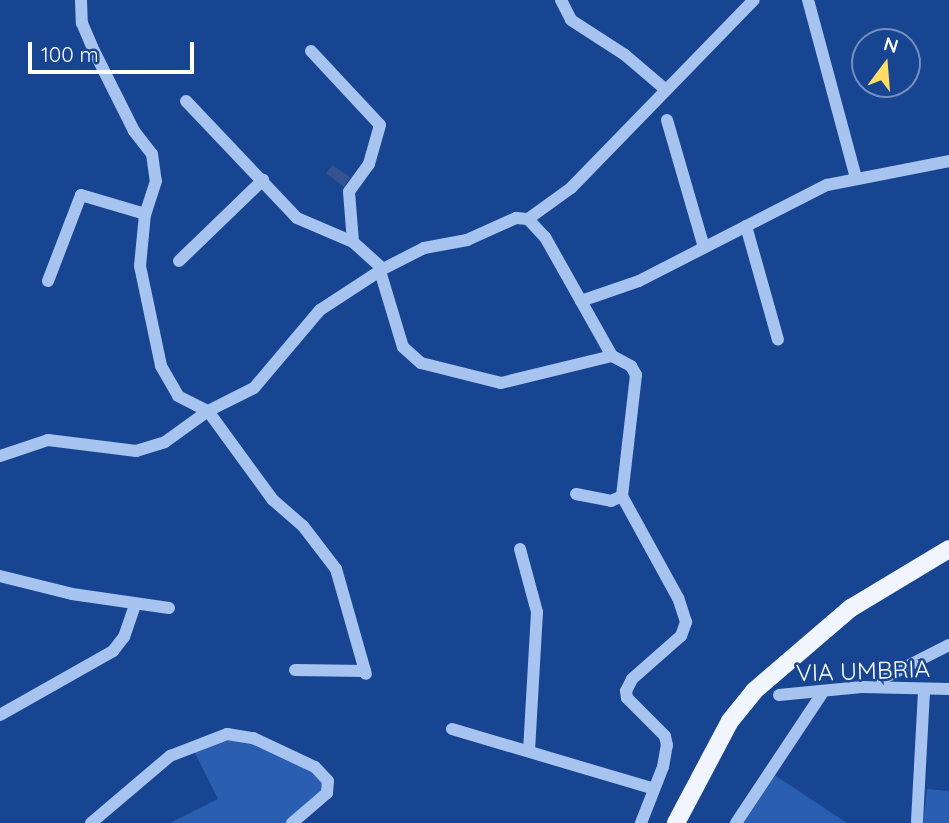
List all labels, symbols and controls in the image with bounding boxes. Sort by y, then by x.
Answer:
scale bar [32,28,198,72]
north arrow [851,28,921,98]
text: N [881,31,901,58]
text: 100 m [41,41,99,67]
street label: VIA UMBRIA [795,654,931,688]

